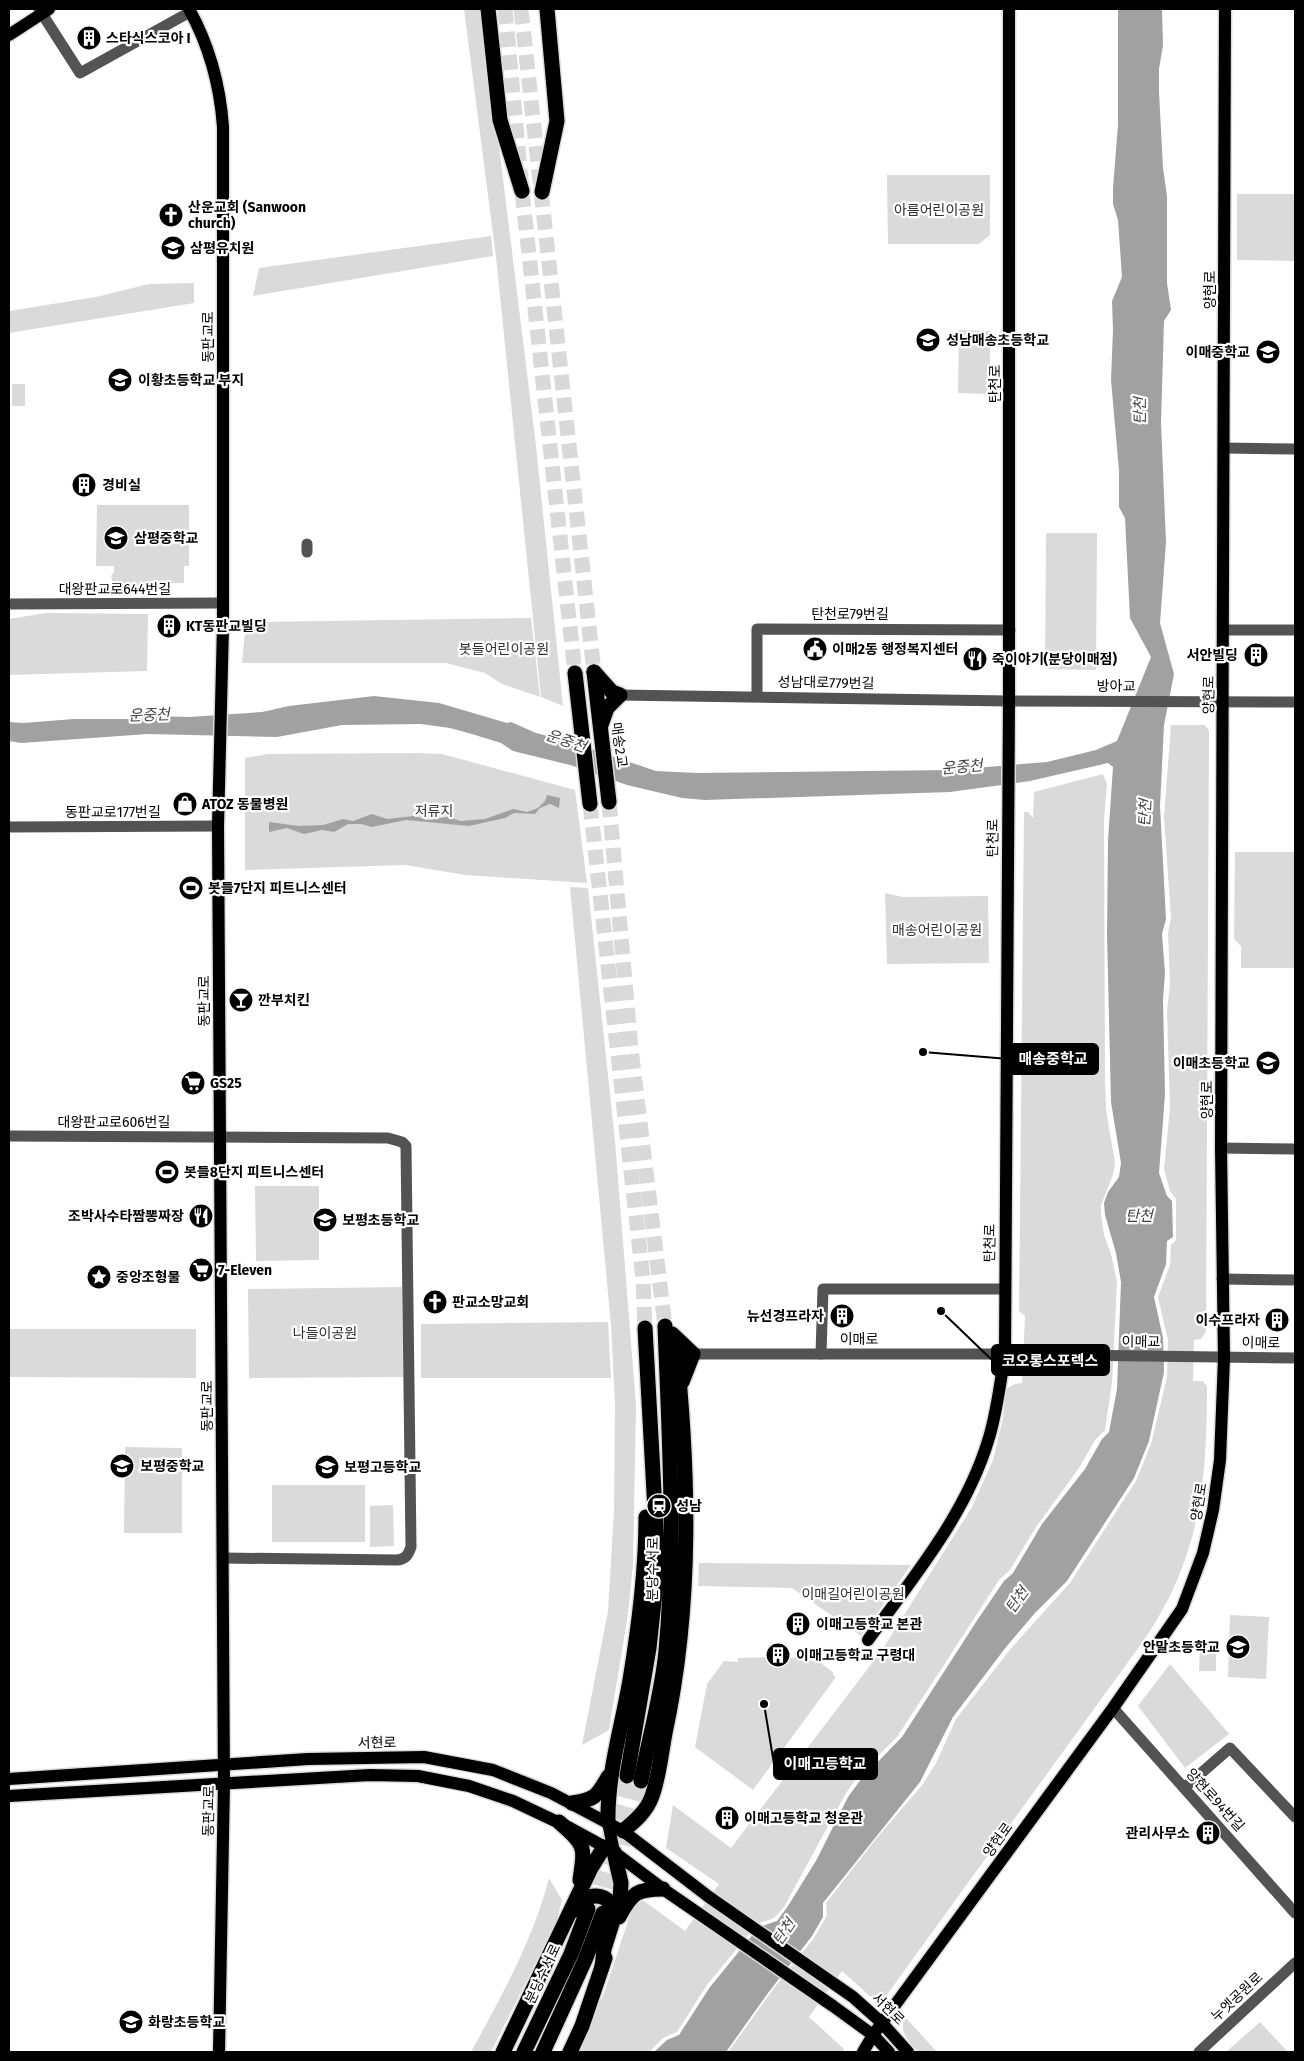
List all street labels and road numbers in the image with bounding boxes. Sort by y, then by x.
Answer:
street label: 양현로 [1202,271,1219,309]
street label: 동판교로 [200,311,217,363]
street label: 탄천로 [987,365,1004,403]
street label: 대왕판교로644번길 [59,581,171,598]
street label: 탄천로79번길 [811,606,889,623]
street label: 성남대로779번길 [777,674,875,692]
street label: 양현로 [1200,675,1218,714]
street label: 방아교 [1097,678,1135,695]
street label: 매송2교 [607,721,631,769]
street label: 동판교로177번길 [65,804,161,821]
street label: 탄천로 [984,818,1002,857]
street label: 동판교로 [196,975,213,1027]
street label: 양현로 [1199,1081,1216,1119]
street label: 대왕판교로606번길 [58,1114,170,1131]
street label: 탄천로 [981,1223,999,1262]
street label: 이매로 [840,1331,878,1348]
street label: 이매교 [1122,1333,1161,1351]
street label: 이매로 [1242,1334,1281,1352]
street label: 동판교로 [199,1380,216,1432]
street label: 양현로 [1188,1481,1210,1522]
street label: 분당수서로 [644,1537,662,1601]
street label: 서현로 [358,1734,397,1752]
street label: 양현로94번길 [1182,1765,1248,1835]
street label: 동판교로 [200,1785,218,1837]
street label: 양현로 [980,1819,1016,1861]
street label: 분당수서로 [522,1941,564,2007]
street label: 누엣공원로 [1208,1969,1266,2025]
street label: 서현로 [868,1989,908,2029]

